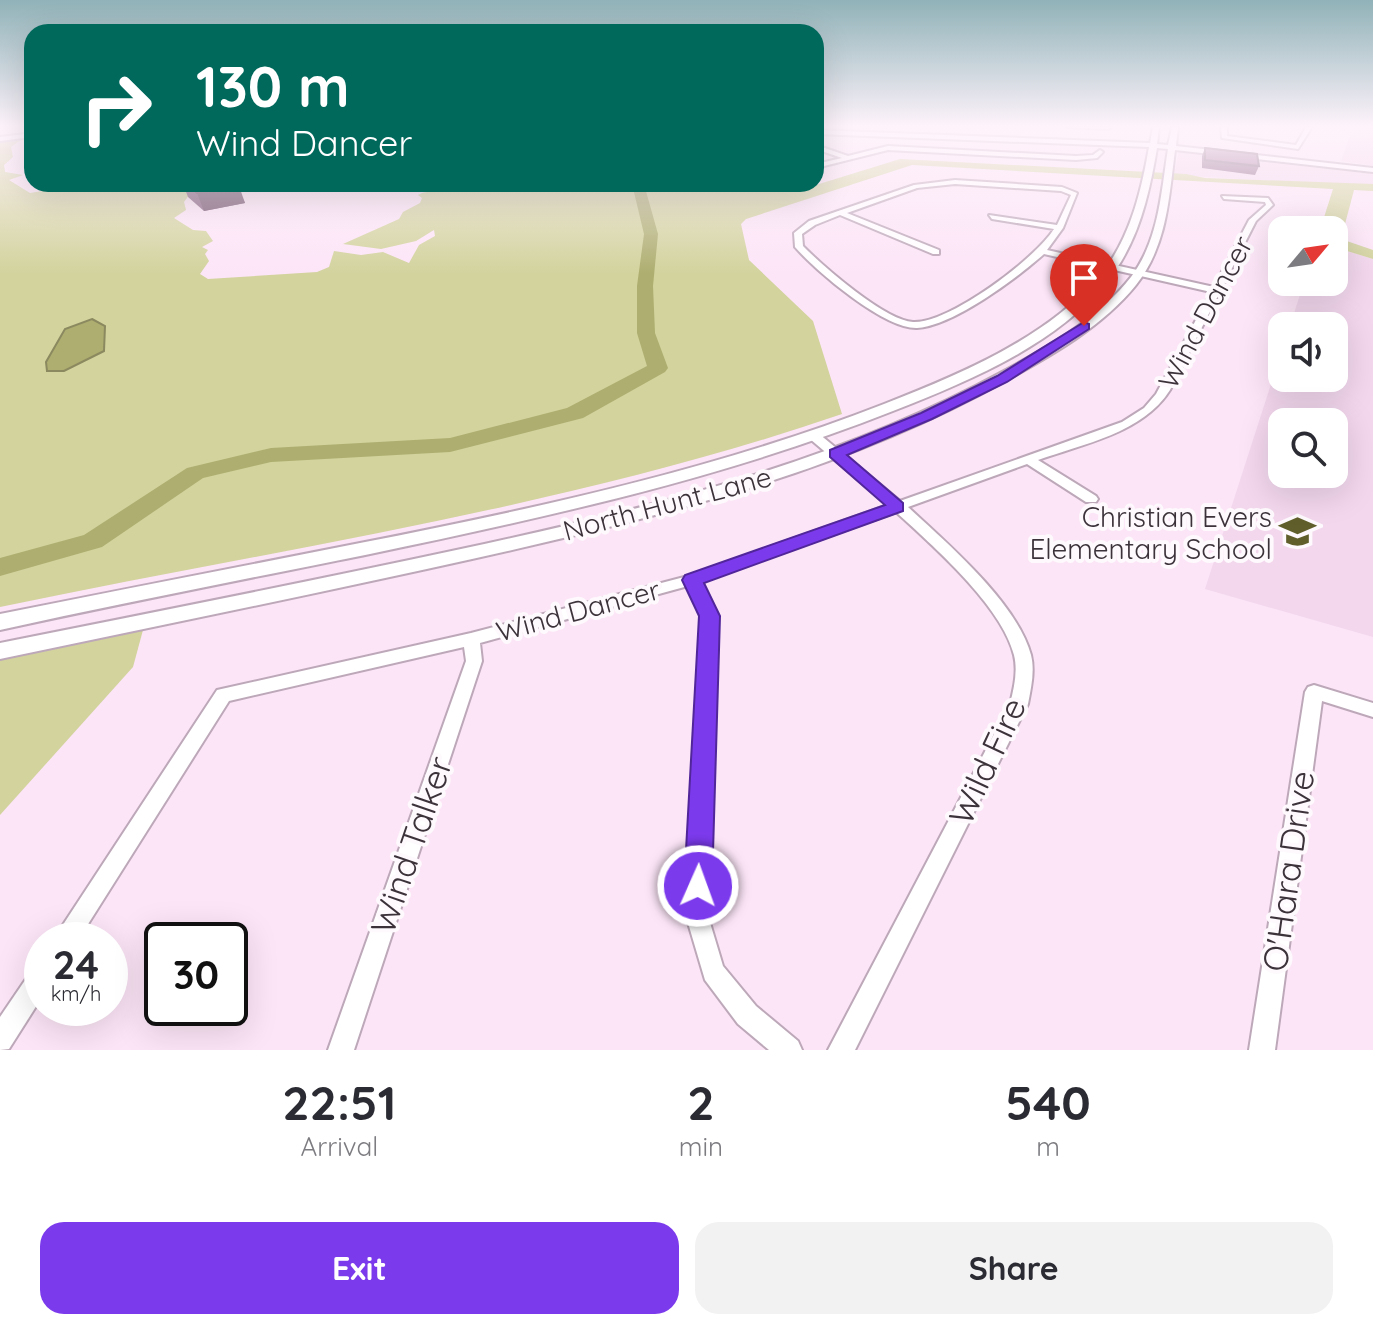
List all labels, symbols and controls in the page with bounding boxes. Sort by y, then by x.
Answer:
text: 130 m [196,51,350,121]
icon: right [64,56,168,160]
text: Wind Dancer [196,120,412,165]
north arrow [1268,216,1348,296]
map controls [1268,216,1348,488]
street label: Wind Dancer [1150,229,1260,394]
pin [1050,244,1118,326]
icon: arrive [1062,256,1106,300]
button: sound [1268,312,1348,392]
button: search [1268,408,1348,488]
street label: North Hunt Lane [559,458,775,548]
place label: Christian Evers Elementary School [1029,499,1272,566]
school or university icon: Christian Evers Elementary School [1279,513,1317,551]
street label: Wind Dancer [492,571,664,649]
street label: Wild Fire [939,690,1035,832]
street label: Wind Talker [361,751,461,939]
street label: O'Hara Drive [1253,768,1323,974]
position arrow [656,844,740,928]
speed limit sign: 30 [144,922,248,1026]
text: 24 [53,939,99,989]
text: km/h [51,981,101,1006]
text: 22:51 [282,1072,396,1132]
text: 2 [687,1072,715,1132]
text: 540 [1005,1072,1091,1132]
text: Arrival [300,1130,378,1163]
text: min [679,1130,723,1163]
text: m [1036,1130,1060,1163]
button: Exit [40,1222,679,1314]
button: Share [695,1222,1333,1314]

